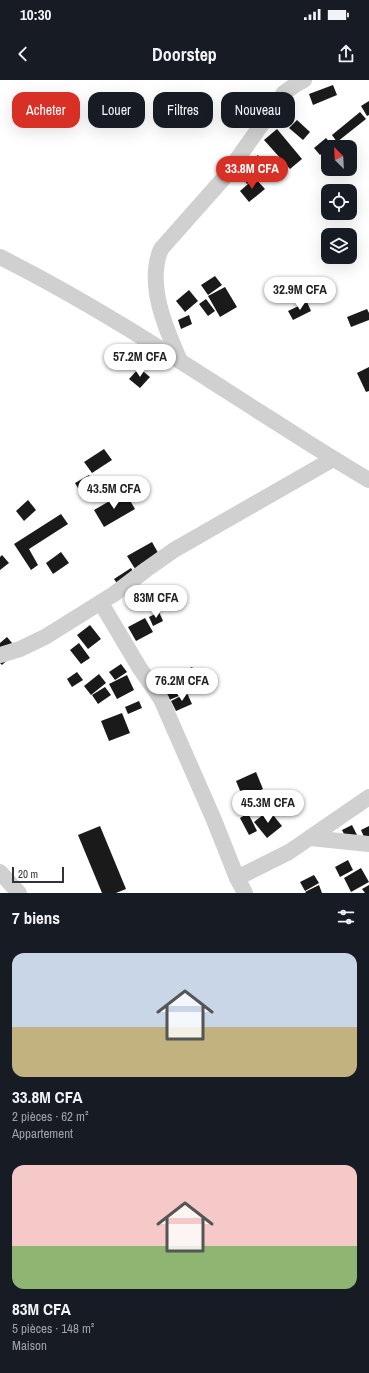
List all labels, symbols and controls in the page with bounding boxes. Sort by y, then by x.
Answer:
text: 10:30 [20,4,51,25]
text: Doorstep [152,42,217,67]
icon: back [12,43,34,65]
icon: share [335,43,357,65]
chip: Acheter [12,92,80,128]
chip: Louer [88,92,145,128]
chip: Filtres [153,92,213,128]
chip: Nouveau [221,92,295,128]
north arrow [321,140,357,176]
map controls [321,140,357,264]
pin: 33.8M CFA [206,156,298,190]
text: 33.8M CFA [225,160,279,177]
button: locate [321,184,357,220]
button: layers [321,228,357,264]
pin: 32.9M CFA [254,277,346,311]
text: 32.9M CFA [273,281,327,298]
pin: 57.2M CFA [94,344,186,378]
text: 57.2M CFA [113,348,167,365]
pin: 43.5M CFA [68,476,160,510]
text: 43.5M CFA [87,480,141,497]
pin: 83M CFA [119,585,193,619]
text: 83M CFA [133,589,179,606]
pin: 76.2M CFA [136,668,228,702]
text: 76.2M CFA [155,672,209,689]
pin: 45.3M CFA [222,790,314,824]
text: 45.3M CFA [241,794,295,811]
scale bar [12,865,64,884]
text: 20 m [18,867,38,881]
text: 7 biens [12,906,60,929]
icon: filters [335,906,357,928]
icon: home [149,979,221,1051]
text: 33.8M CFA [12,1085,83,1108]
text: 2 pièces · 62 m² [12,1108,88,1125]
text: Appartement [12,1125,73,1142]
icon: home [149,1191,221,1263]
text: 83M CFA [12,1297,71,1320]
text: 5 pièces · 148 m² [12,1320,94,1337]
text: Maison [12,1337,47,1354]

